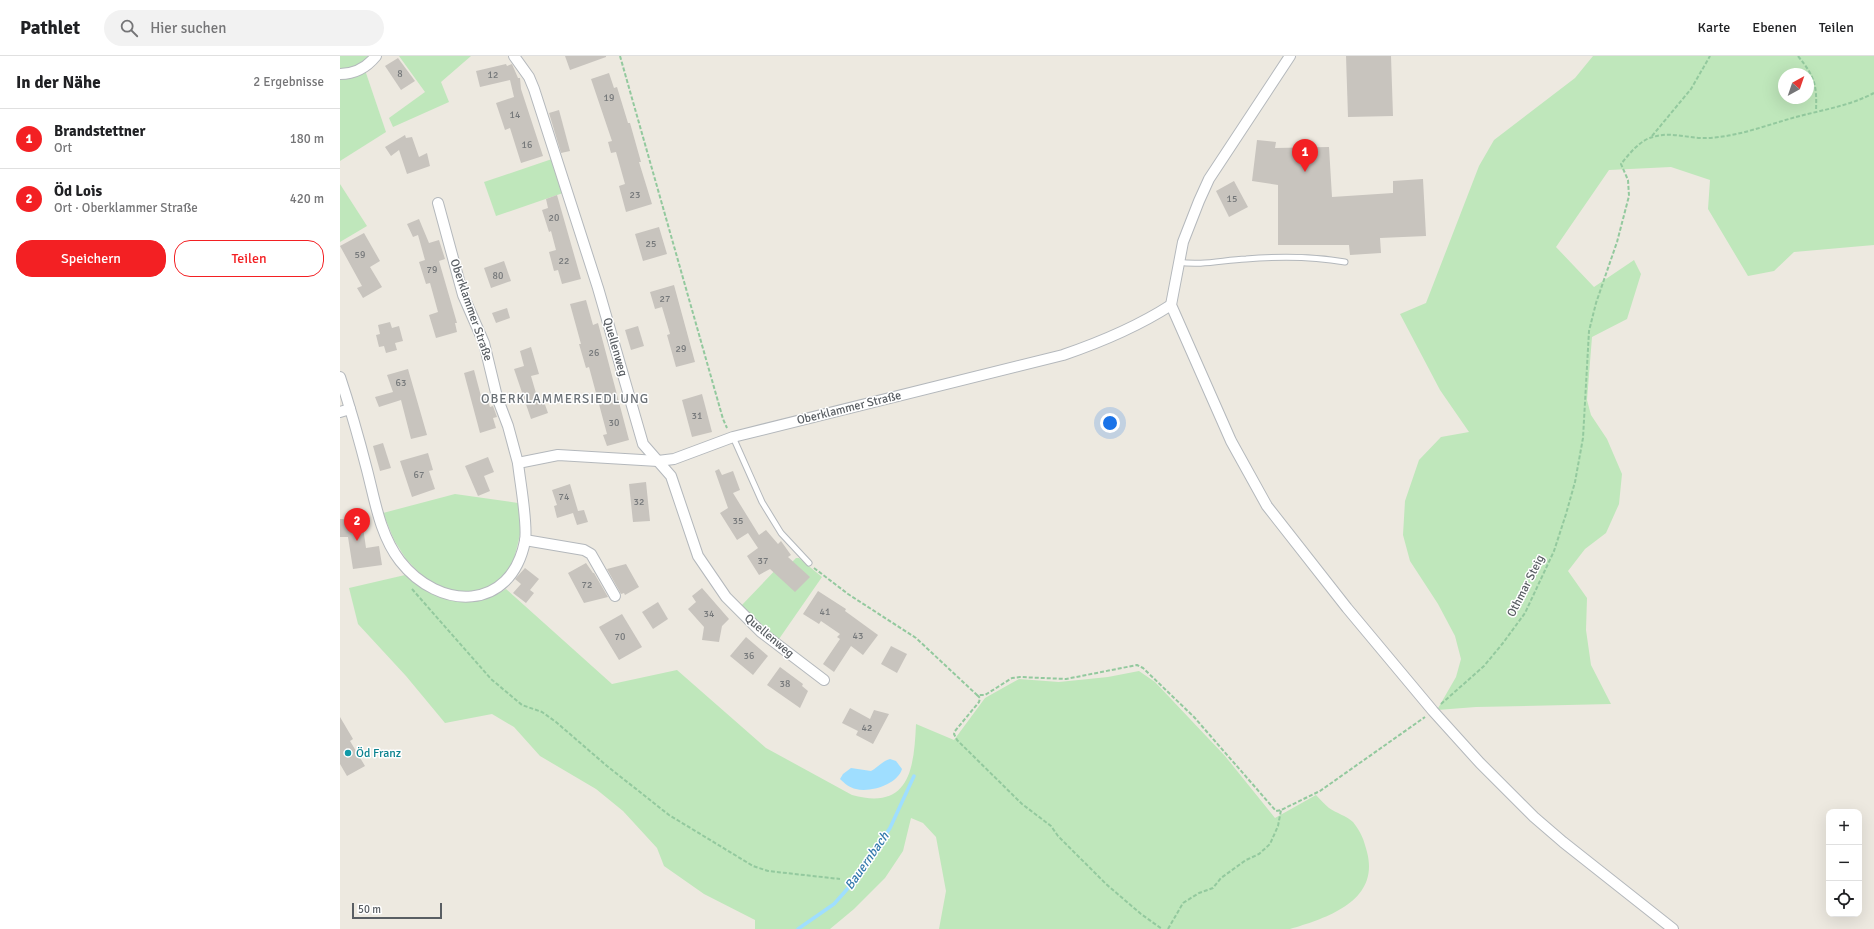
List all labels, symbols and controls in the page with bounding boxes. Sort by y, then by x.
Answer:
search box [104,10,384,46]
text: Pathlet [20,16,80,40]
icon: search [118,17,140,39]
text: Hier suchen [150,19,226,37]
text: Karte [1698,19,1730,36]
text: Ebenen [1752,19,1797,36]
text: Teilen [1819,19,1854,36]
house number: 8 [397,68,403,80]
north arrow [1778,68,1814,104]
house number: 12 [488,69,498,81]
text: In der Nähe [16,72,101,93]
text: 2 Ergebnisse [253,74,324,90]
house number: 19 [604,92,614,104]
house number: 14 [510,109,521,121]
text: Brandstettner [54,122,145,140]
text: 1 [25,131,33,147]
text: 180 m [290,131,324,147]
house number: 16 [522,139,532,151]
pin: 1 [1292,139,1318,172]
text: Ort [54,140,72,156]
text: Öd Lois [54,182,102,200]
house number: 23 [630,189,640,201]
text: 2 [25,191,33,207]
text: 420 m [290,191,324,207]
house number: 15 [1227,193,1237,205]
text: Ort · Oberklammer Straße [54,200,198,216]
house number: 20 [549,212,559,224]
house number: 25 [646,238,656,250]
button: Speichern [16,240,166,277]
button: Teilen [174,240,324,277]
house number: 59 [355,249,365,261]
house number: 22 [559,255,569,267]
street label: Oberklammer Straße [446,257,496,363]
house number: 79 [427,264,437,276]
house number: 80 [493,270,503,282]
house number: 27 [660,293,670,305]
street label: Quellenweg [599,316,631,378]
house number: 29 [676,343,686,355]
house number: 26 [589,347,599,359]
house number: 63 [396,377,406,389]
street label: Oberklammer Straße [795,388,903,428]
district label: OBERKLAMMERSIEDLUNG [481,391,649,407]
house number: 31 [692,410,702,422]
your location [1100,413,1120,433]
house number: 30 [609,417,619,429]
house number: 67 [414,469,424,481]
house number: 74 [559,491,570,503]
house number: 32 [634,496,644,508]
pin: 2 [344,508,370,541]
house number: 35 [733,515,743,527]
street label: Othmar Steig [1504,552,1548,620]
house number: 37 [758,555,768,567]
house number: 72 [582,579,592,591]
house number: 41 [820,606,830,618]
house number: 34 [704,608,715,620]
street label: Quellenweg [741,611,797,661]
house number: 43 [853,630,863,642]
house number: 70 [615,631,625,643]
house number: 36 [744,650,754,662]
house number: 38 [780,678,790,690]
house number: 42 [862,722,872,734]
place label: Öd Franz [356,746,401,761]
marker: Öd Franz [343,748,353,758]
map controls [1826,809,1862,917]
button: + [1826,809,1862,845]
water label: Bauernbach [841,828,893,893]
button: − [1826,845,1862,881]
button: locate [1826,881,1862,917]
scale bar [352,901,442,920]
text: 50 m [358,903,381,916]

